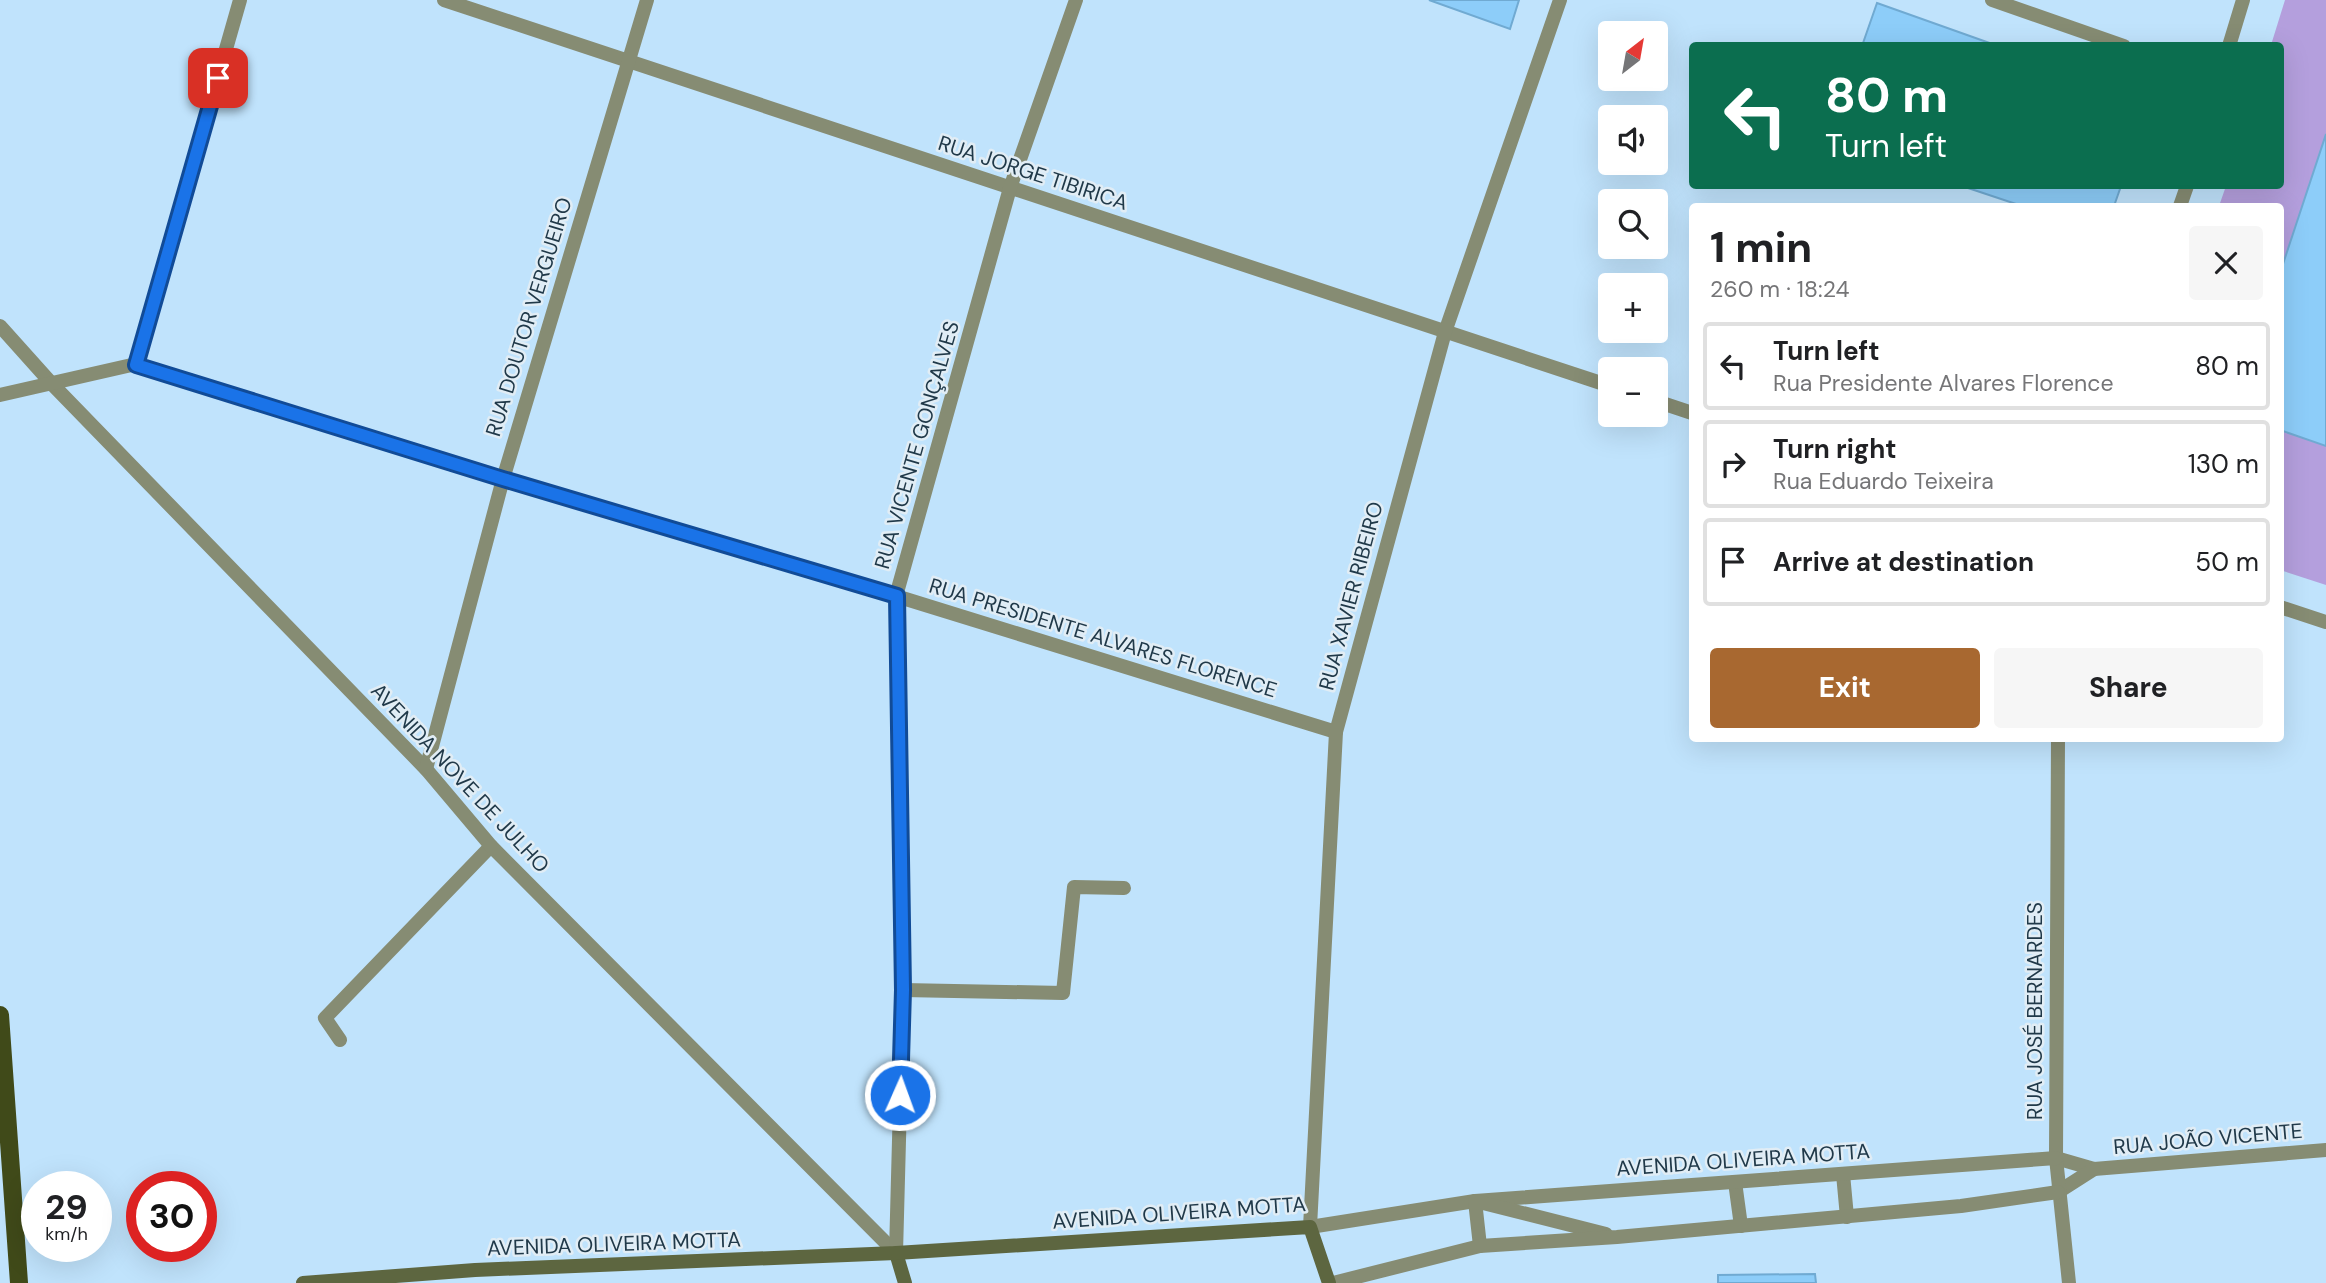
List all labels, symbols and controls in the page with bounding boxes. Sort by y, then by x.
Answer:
north arrow [1598,21,1668,91]
map controls [1598,21,1668,427]
pin [188,48,248,108]
icon: arrive [199,59,237,97]
text: 80 m [1825,63,1948,127]
icon: left [1710,70,1801,161]
button: sound [1598,105,1668,175]
text: Turn left [1825,125,1947,167]
street label: RUA JORGE TIBIRICA [934,129,1132,217]
button: search [1598,189,1668,259]
street label: RUA DOUTOR VERGUEIRO [479,194,579,440]
text: 1 min [1710,220,1812,275]
button: close [2189,226,2263,300]
button: + [1598,273,1668,343]
text: 260 m · 18:24 [1710,274,1849,304]
street label: RUA VICENTE GONÇALVES [868,318,966,572]
text: Turn left [1773,334,1880,368]
icon: left [1714,347,1752,385]
text: 80 m [2195,349,2259,383]
button: − [1598,357,1668,427]
text: Rua Presidente Alvares Florence [1773,368,2113,398]
text: Turn right [1773,432,1897,466]
icon: right [1714,445,1752,483]
text: 130 m [2188,447,2259,481]
text: Rua Eduardo Teixeira [1773,466,1994,496]
street label: RUA XAVIER RIBEIRO [1312,499,1390,693]
icon: arrive [1714,543,1752,581]
text: Arrive at destination [1773,545,2034,579]
text: 50 m [2195,545,2259,579]
street label: RUA PRESIDENTE ALVARES FLORENCE [926,572,1280,704]
button: Exit [1710,648,1980,728]
button: Share [1994,648,2263,728]
street label: AVENIDA NOVE DE JULHO [365,677,555,879]
street label: RUA JOSÉ BERNARDES [2021,902,2049,1120]
position arrow [863,1058,937,1132]
street label: RUA JOÃO VICENTE [2112,1117,2304,1161]
street label: AVENIDA OLIVEIRA MOTTA [1615,1137,1871,1183]
speed limit sign: 30 [126,1171,217,1262]
text: 29 [45,1184,88,1230]
street label: AVENIDA OLIVEIRA MOTTA [1051,1190,1307,1236]
text: km/h [45,1222,88,1246]
street label: AVENIDA OLIVEIRA MOTTA [486,1226,742,1262]

